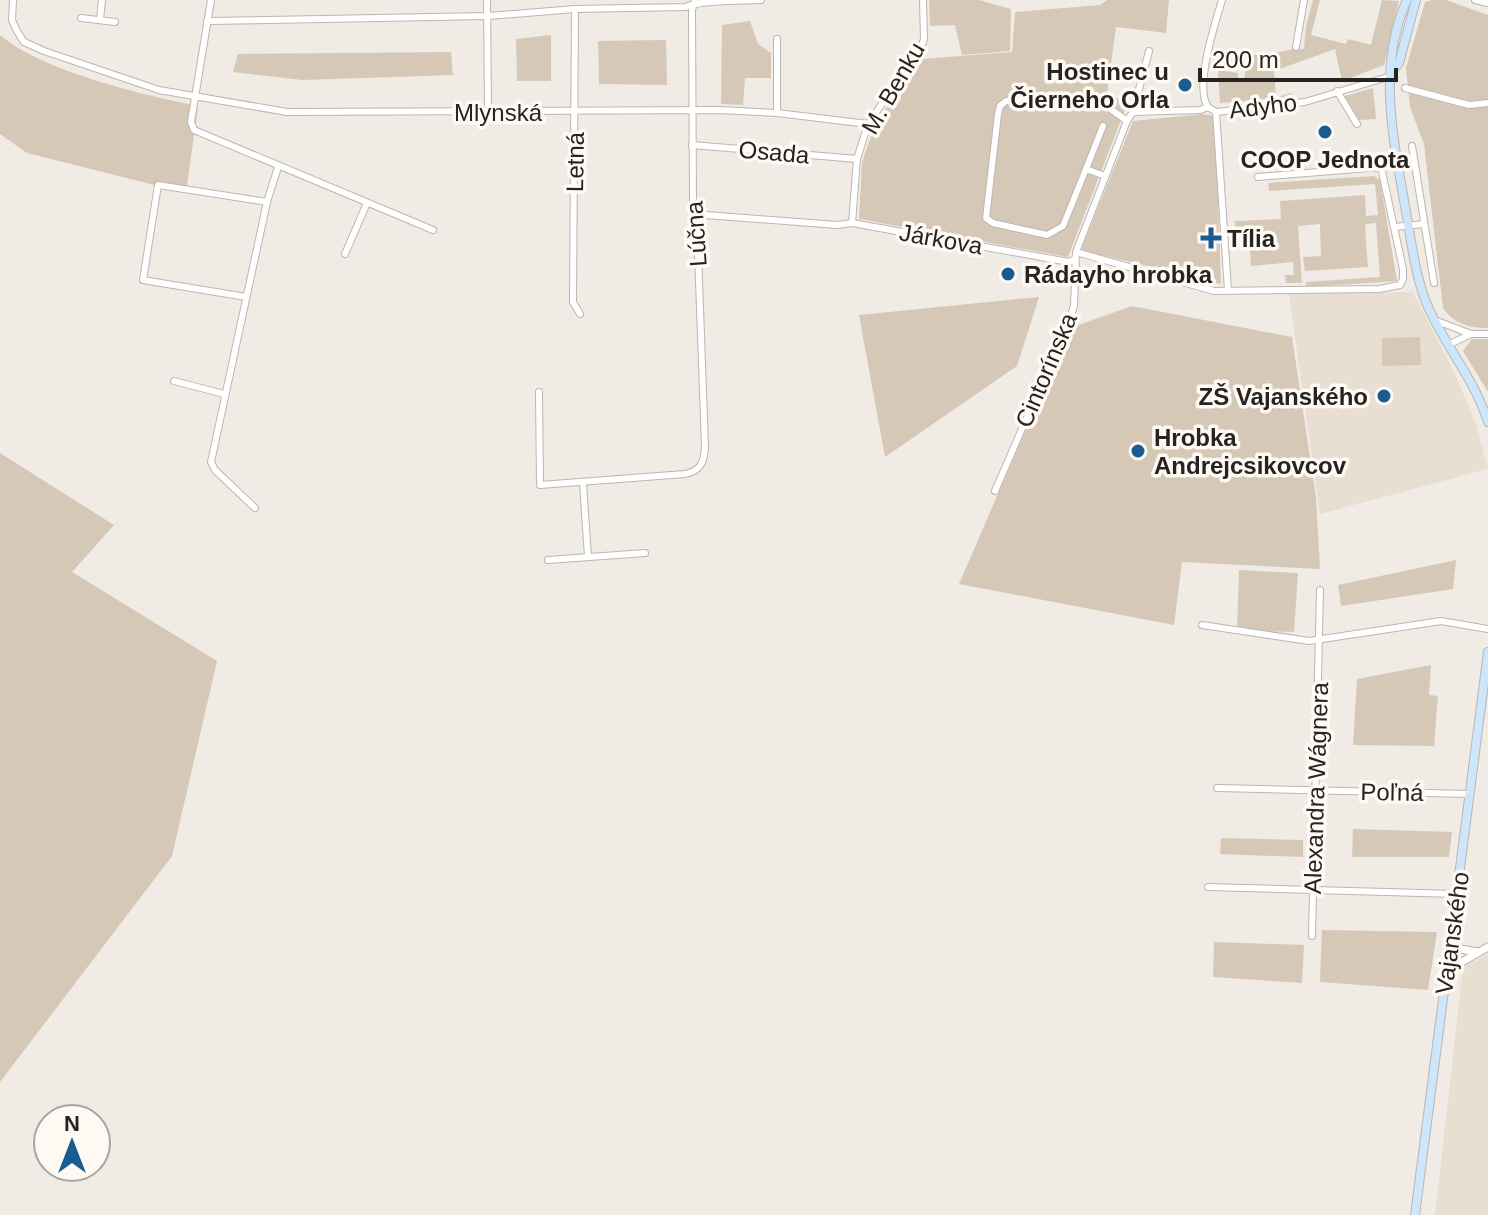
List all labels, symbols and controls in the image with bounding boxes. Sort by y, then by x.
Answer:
scale bar [1200,32,1396,82]
street label: M. Benku [856,37,930,139]
text: 200 m [1212,46,1279,73]
place label: Hostinec u Čierneho Orla [1010,58,1170,113]
marker: Hostinec u Čierneho Orla [1176,76,1194,94]
street label: Adyho [1228,88,1298,124]
street label: Mlynská [454,99,543,126]
marker: COOP Jednota [1316,123,1334,141]
street label: Letná [561,131,589,192]
street label: Osada [738,135,811,169]
place label: COOP Jednota [1241,146,1410,173]
street label: Lúčna [680,200,712,268]
street label: Járkova [897,218,985,260]
place label: Tília [1227,225,1276,252]
marker: Tília [1202,229,1220,247]
place label: Rádayho hrobka [1024,261,1213,288]
marker: Rádayho hrobka [999,265,1017,283]
street label: Cintorínska [1010,308,1082,431]
place label: ZŠ Vajanského [1199,383,1368,410]
marker: ZŠ Vajanského [1375,387,1393,405]
place label: Hrobka Andrejcsikovcov [1154,424,1347,479]
marker: Hrobka Andrejcsikovcov [1129,442,1147,460]
street label: Alexandra Wágnera [1299,681,1333,894]
street label: Poľná [1360,778,1424,806]
street label: Vajanského [1430,870,1474,996]
north arrow [32,1103,112,1183]
text: N [64,1111,80,1136]

